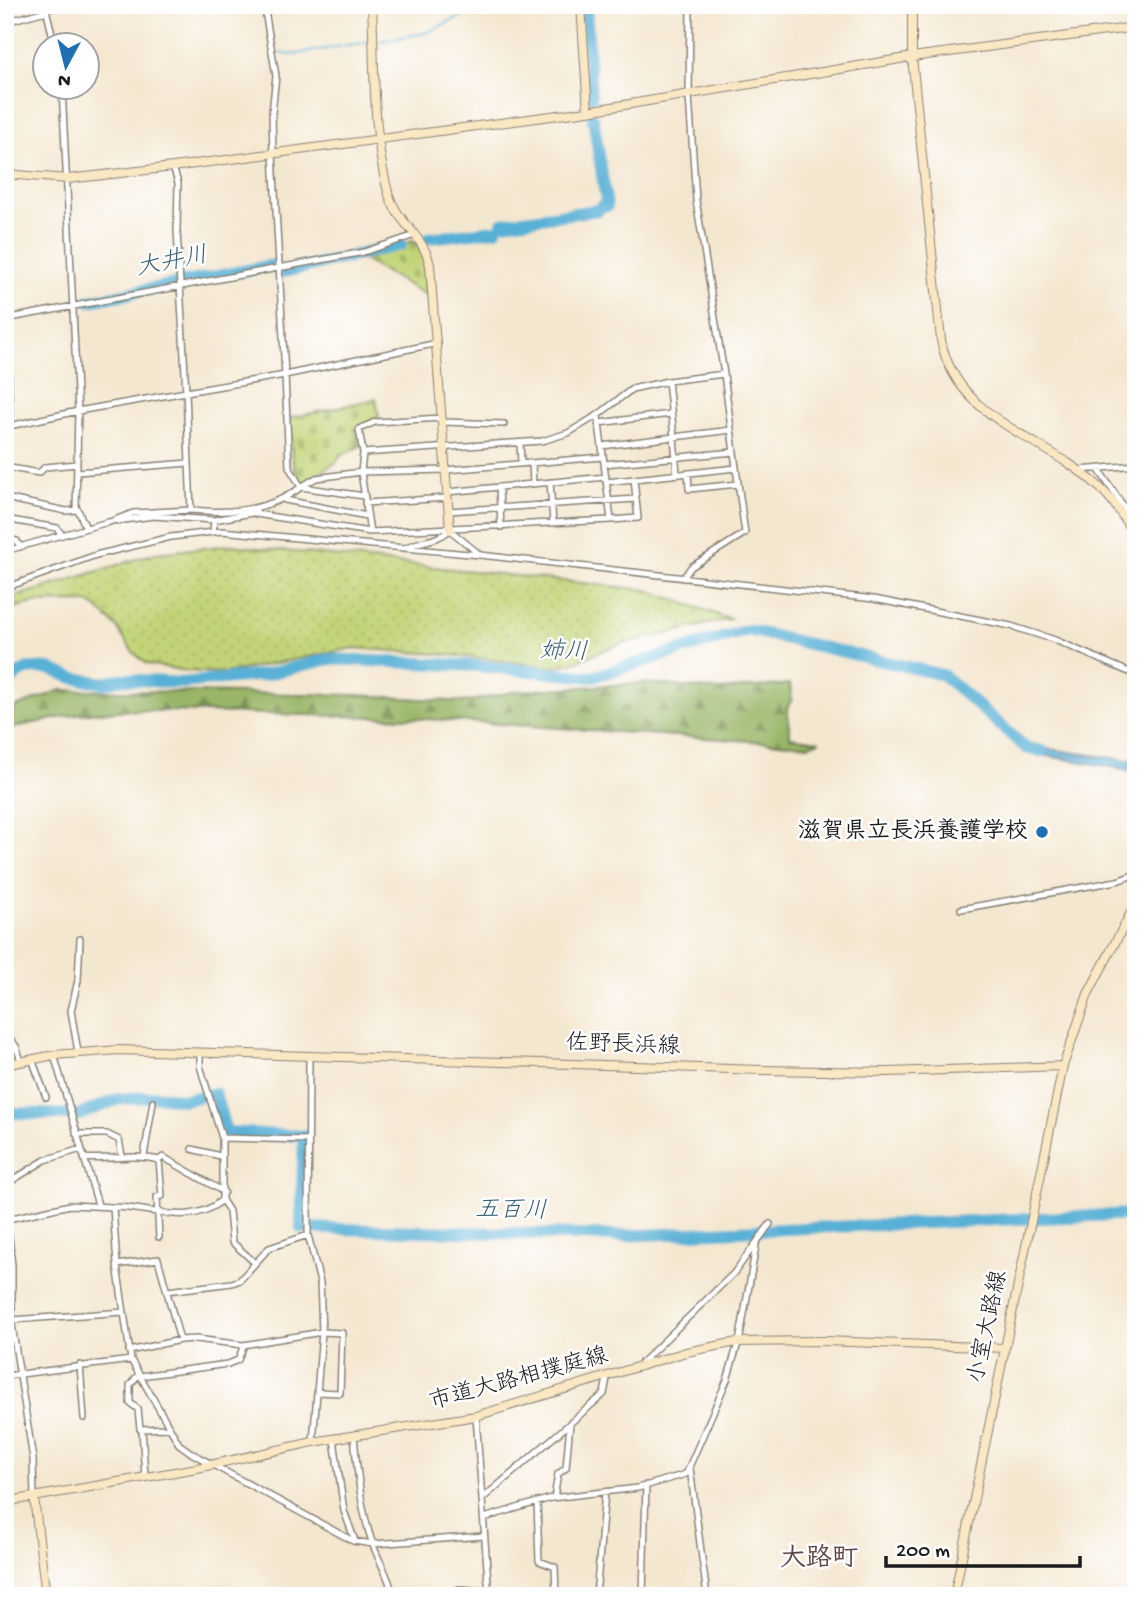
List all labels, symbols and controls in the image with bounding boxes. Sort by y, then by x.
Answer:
north arrow [32,32,102,102]
text: N [57,67,72,92]
water label: 大井川 [134,241,210,284]
water label: 姉川 [540,637,589,668]
place label: 滋賀県立長浜養護学校 [798,817,1028,846]
marker: 滋賀県立長浜養護学校 [1034,824,1050,840]
street label: 佐野長浜線 [565,1030,681,1061]
water label: 五百川 [475,1197,547,1227]
street label: 小室大路線 [963,1268,1014,1386]
street label: 市道大路相撲庭線 [426,1342,611,1417]
scale bar [886,1524,1080,1568]
text: 200 m [896,1540,950,1565]
district label: 大路町 [780,1543,858,1576]

